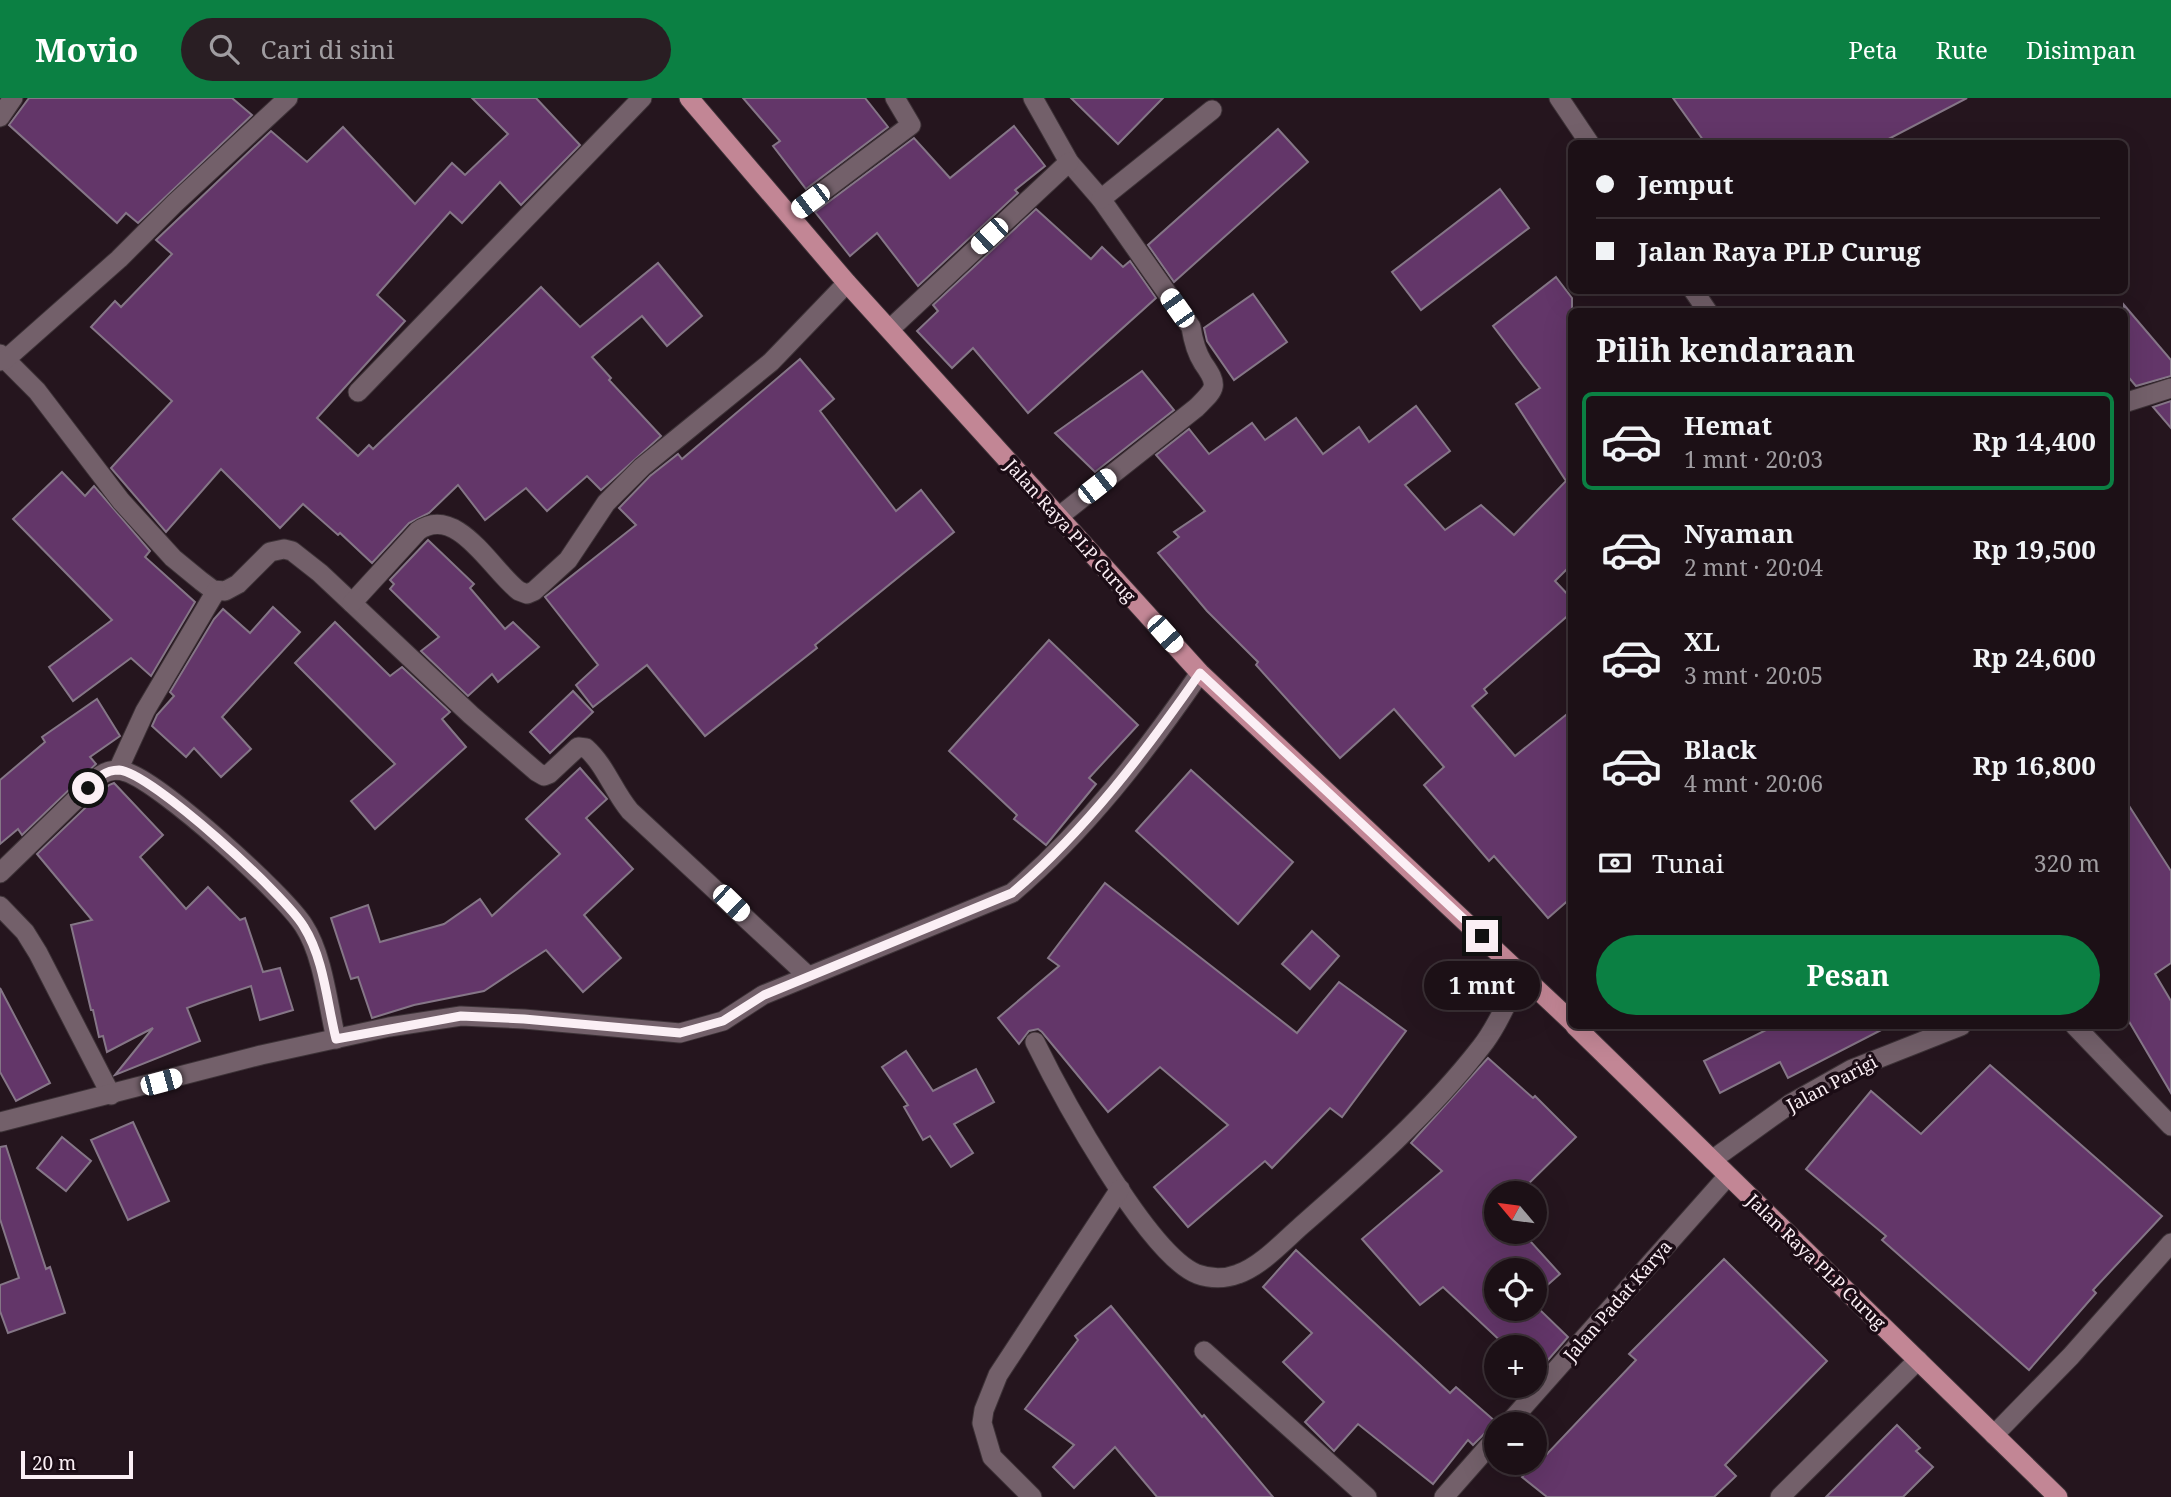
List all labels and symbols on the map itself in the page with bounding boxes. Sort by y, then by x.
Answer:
car [787,180,834,222]
car [967,214,1012,258]
car [1157,285,1198,331]
street label: Jalan Raya PLP Curug [999,453,1142,607]
car [1074,465,1121,507]
car [1144,611,1187,657]
route start [72,772,104,804]
car [709,881,754,925]
route end [1466,920,1498,952]
callout: 1 mnt [1424,960,1540,1010]
street label: Jalan Parigi [1781,1049,1881,1117]
car [138,1066,185,1098]
north arrow [1484,1181,1547,1244]
street label: Jalan Raya PLP Curug [1741,1188,1892,1334]
street label: Jalan Padat Karya [1557,1235,1677,1367]
scale bar [21,1448,133,1480]

